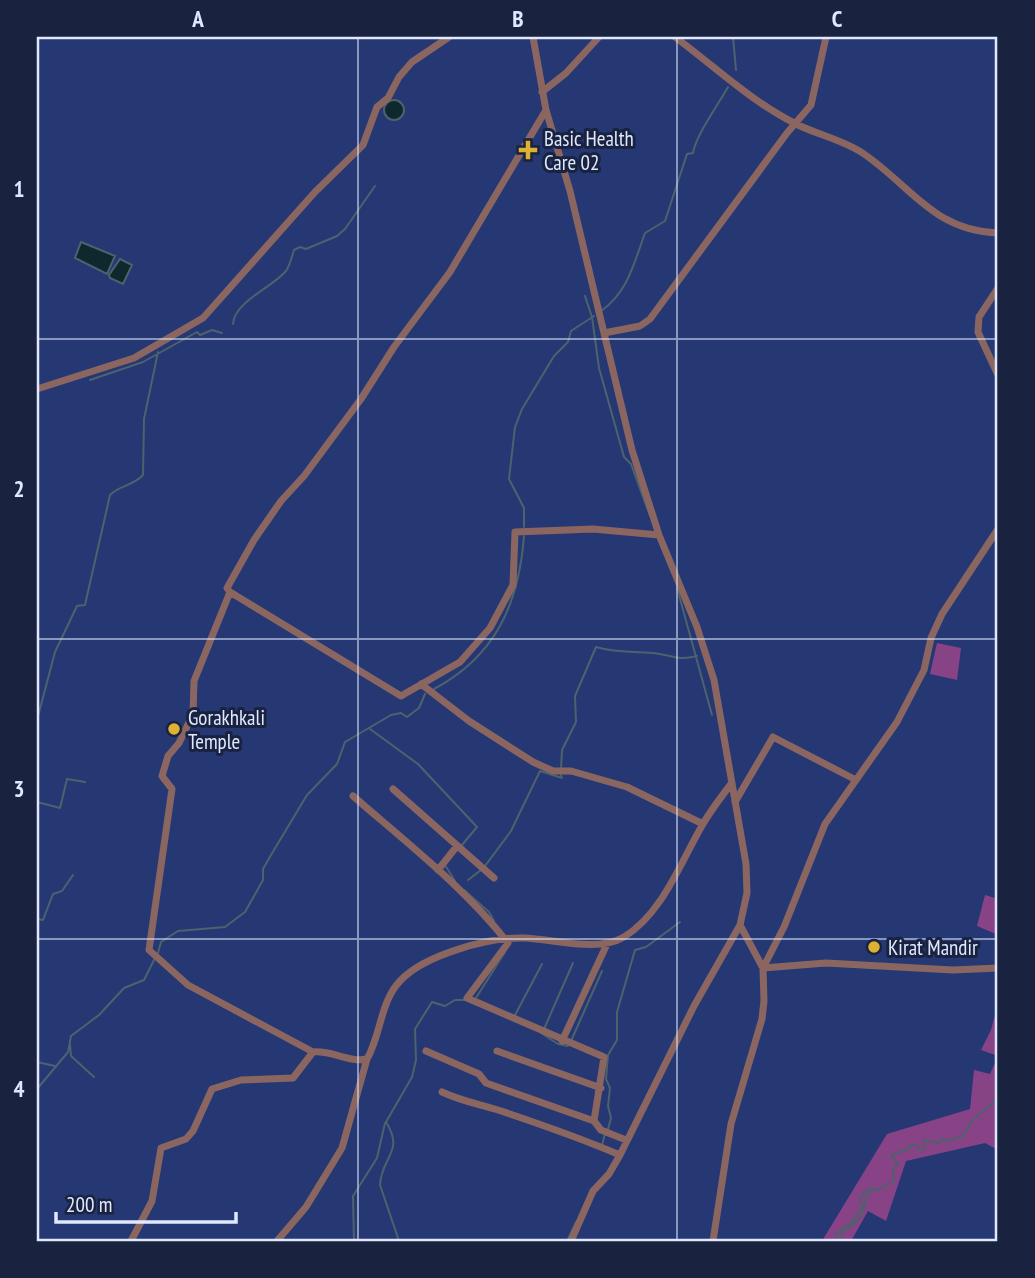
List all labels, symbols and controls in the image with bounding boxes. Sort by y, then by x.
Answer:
text: A [191,4,204,33]
text: B [512,4,524,33]
text: C [832,4,843,33]
place label: Basic Health Care 02 [544,125,634,176]
marker: Basic Health Care 02 [518,140,538,160]
text: 1 [14,174,25,203]
text: 2 [14,474,25,503]
place label: Gorakhkali Temple [188,704,265,755]
marker: Gorakhkali Temple [166,721,182,737]
text: 3 [14,774,25,803]
place label: Kirat Mandir [888,934,978,961]
marker: Kirat Mandir [866,939,882,955]
text: 4 [14,1074,25,1103]
scale bar [56,1180,236,1224]
text: 200 m [66,1191,112,1218]

